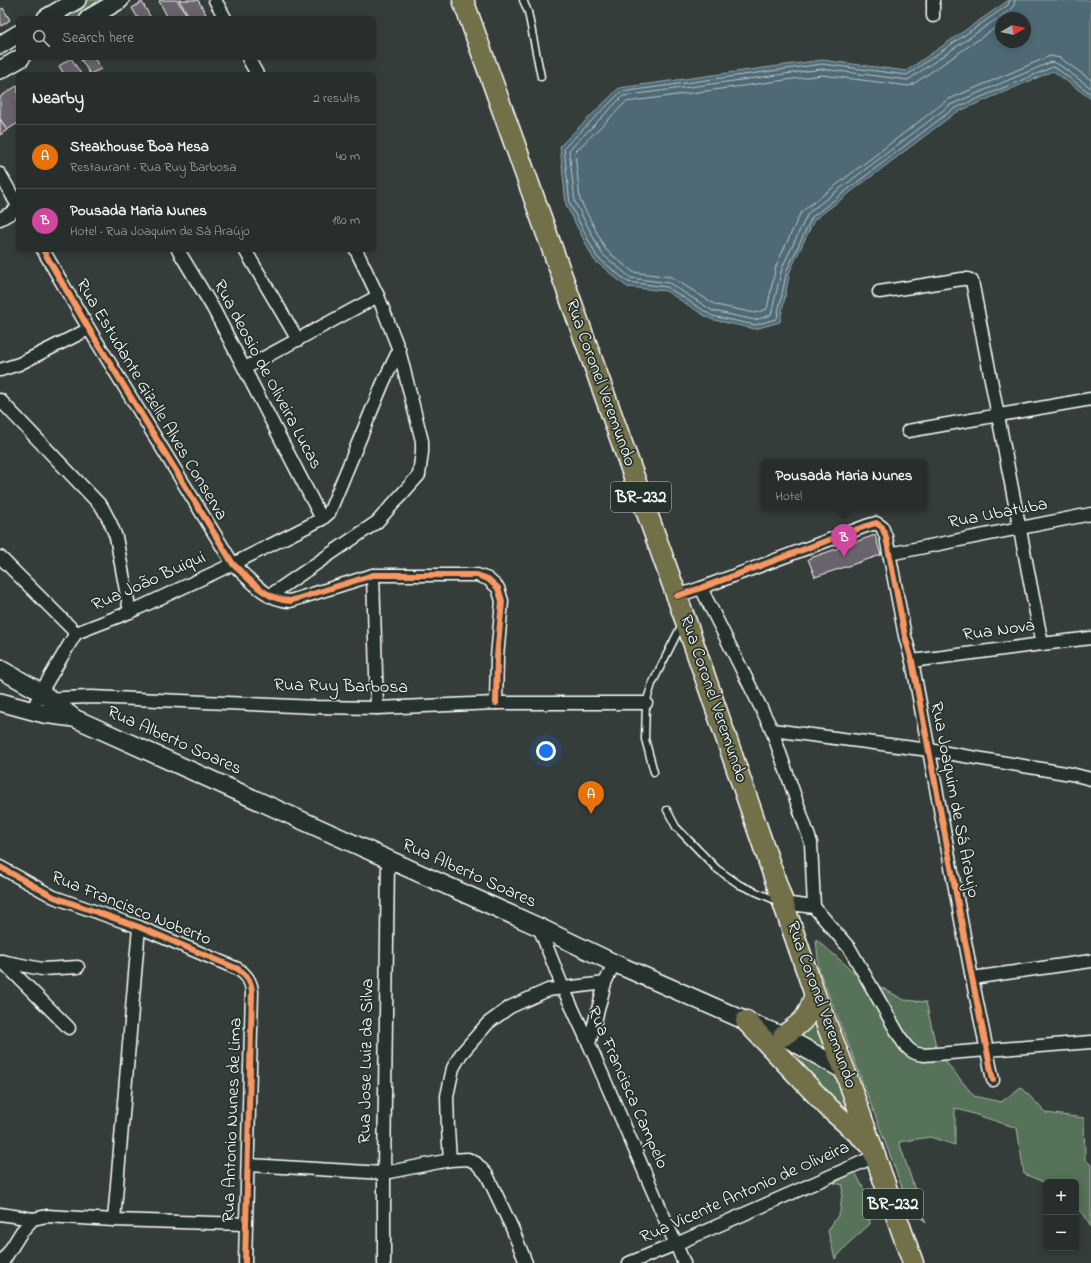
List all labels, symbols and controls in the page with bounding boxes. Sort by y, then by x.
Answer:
north arrow [995,12,1031,48]
search box [16,16,376,60]
icon: search [30,27,52,49]
text: Search here [62,27,134,49]
text: Nearby [32,86,84,111]
text: 2 results [313,89,360,108]
text: Steakhouse Boa Mesa [70,136,209,158]
text: A [41,147,49,166]
text: 40 m [336,147,360,166]
text: Restaurant · Rua Ruy Barbosa [70,158,237,177]
text: Pousada Maria Nunes [70,200,207,222]
text: B [41,211,49,230]
text: 180 m [332,211,360,230]
text: Hotel · Rua Joaquim de Sá Araújo [70,222,250,241]
street label: Rua Estudante Gizelle Alves Conserva [68,274,234,526]
street label: Rua deosio de Oliveira Lucas [206,276,328,474]
street label: Rua Coronel Veremundo [558,296,642,470]
popup [761,459,927,511]
text: Pousada Maria Nunes [776,465,912,487]
road number: BR-232 [611,482,671,512]
text: Hotel [776,487,802,506]
street label: Rua Ubatuba [946,492,1050,536]
pin: B [831,524,857,557]
street label: Rua João Buiqui [88,545,210,619]
street label: Rua Coronel Veremundo [672,612,754,786]
street label: Rua Nova [961,613,1037,649]
street label: Rua Ruy Barbosa [274,673,408,701]
street label: Rua Alberto Soares [102,700,246,782]
street label: Rua Joaquim de Sá Araujo [922,700,986,900]
your location [536,741,556,761]
pin: A [578,781,604,814]
street label: Rua Alberto Soares [397,833,541,915]
street label: Rua Francisco Noberto [47,865,215,953]
street label: Rua Coronel Veremundo [779,918,863,1092]
street label: Rua Jose Luiz da Silva [353,978,381,1144]
street label: Rua Francisca Campelo [579,1003,675,1173]
street label: Rua Antonio Nunes de Lima [216,1017,250,1223]
street label: Rua Vicente Antonio de Oliveira [636,1135,854,1251]
map controls [1043,1179,1079,1251]
button: + [1043,1179,1079,1215]
road number: BR-232 [863,1189,923,1219]
button: − [1043,1215,1079,1251]

